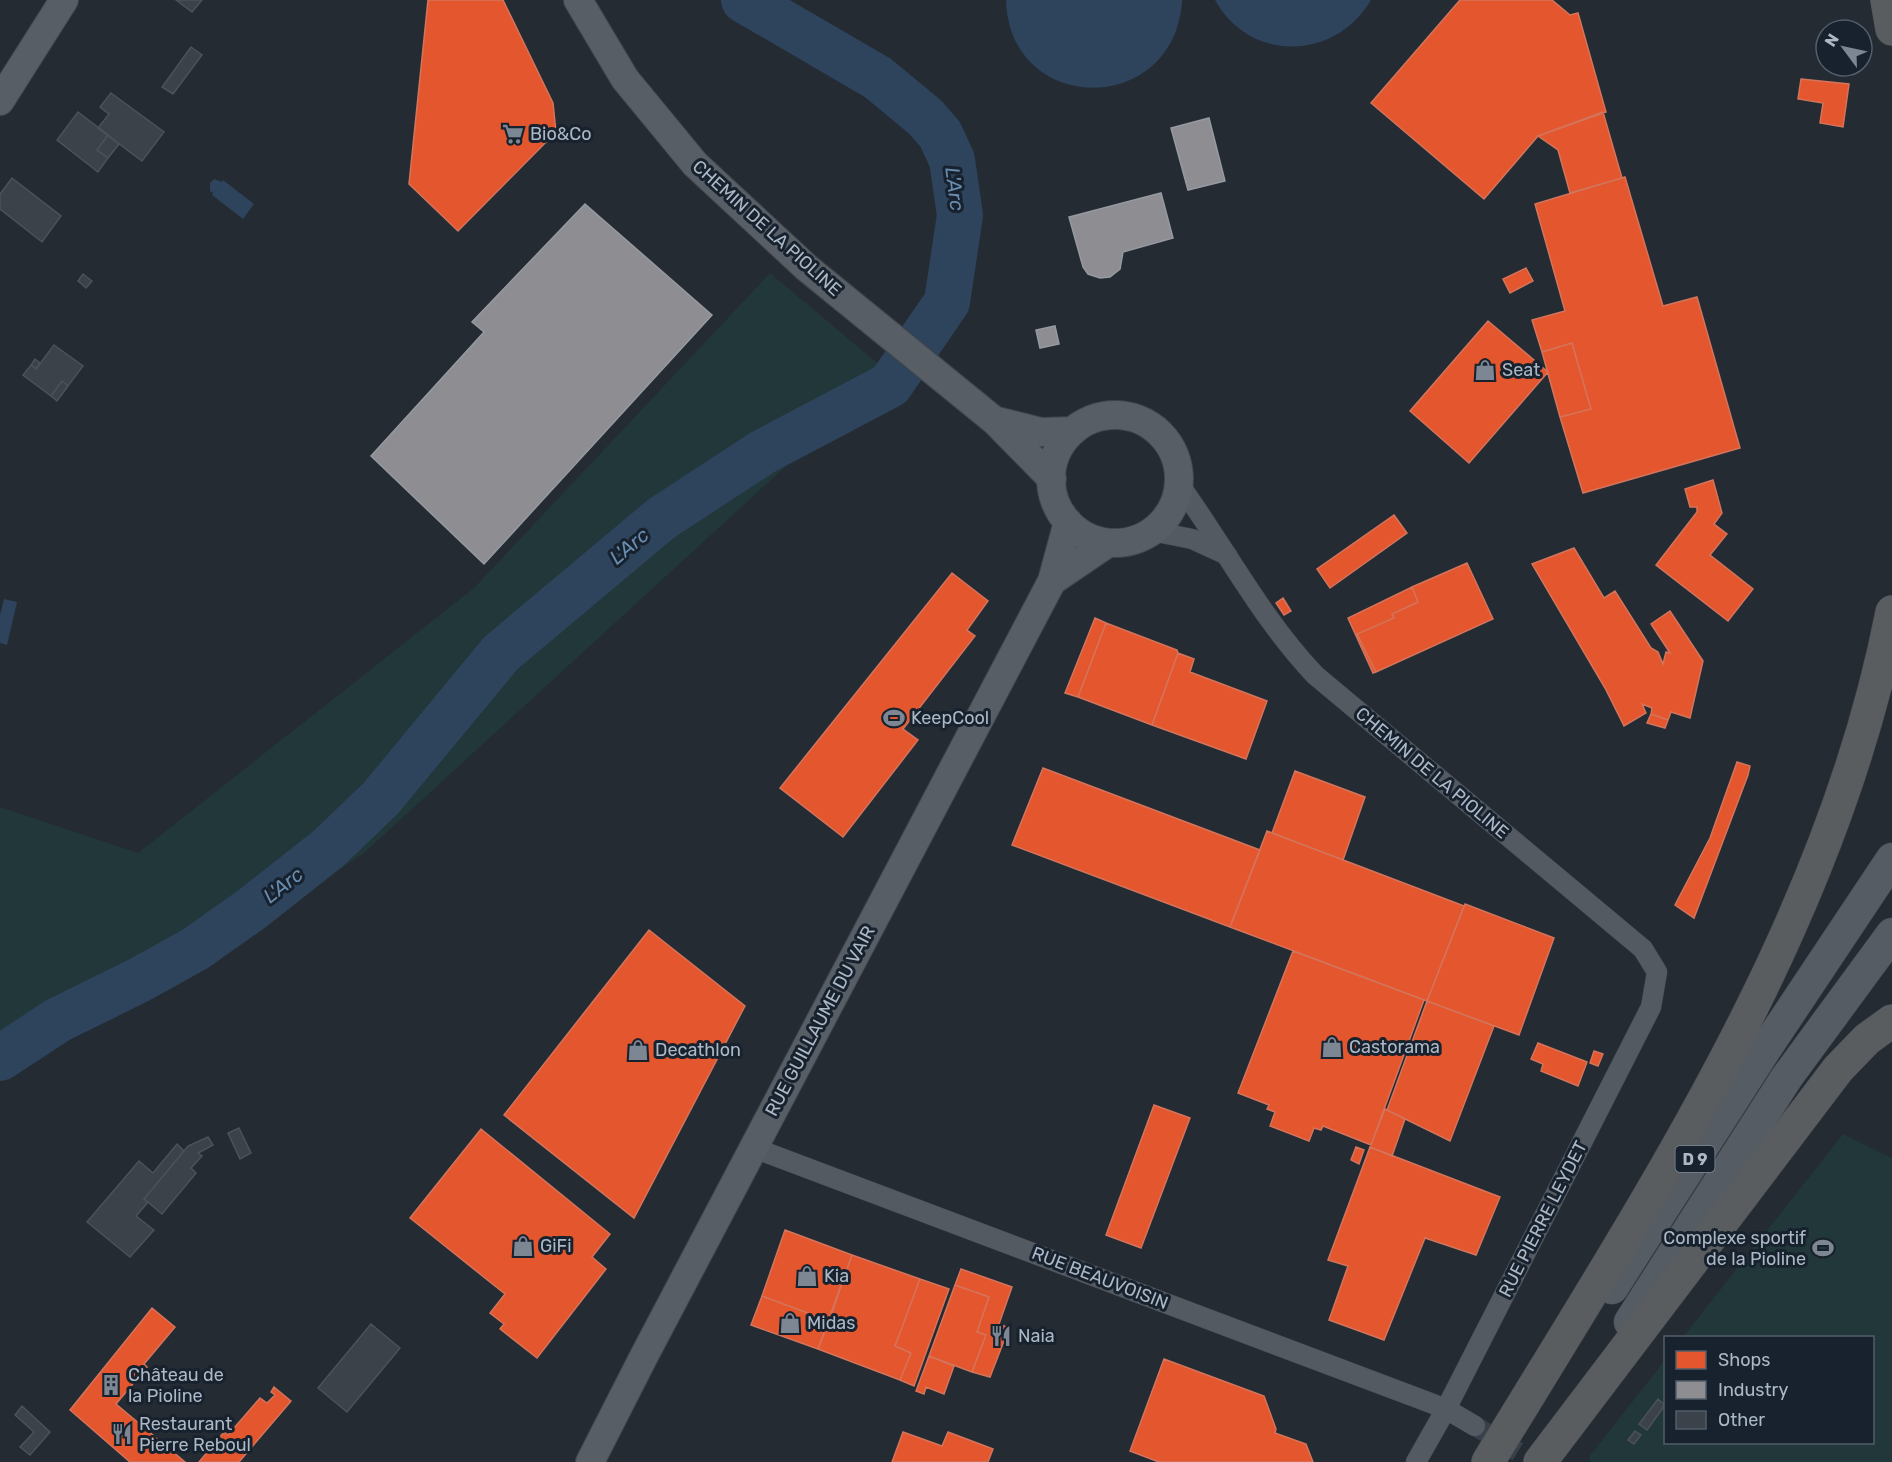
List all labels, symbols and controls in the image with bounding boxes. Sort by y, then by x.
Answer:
north arrow [1814,18,1874,78]
text: N [1821,30,1843,50]
supermarket icon: Bio&Co [501,122,525,146]
place label: Bio&Co [530,123,592,145]
street label: CHEMIN DE LA PIOLINE [688,155,846,301]
water label: L'Arc [940,166,970,212]
shop icon: Seat [1473,358,1497,382]
place label: Seat [1502,359,1540,381]
water label: L'Arc [604,523,654,569]
street label: CHEMIN DE LA PIOLINE [1351,703,1513,843]
sports icon: KeepCool [882,706,906,730]
place label: KeepCool [911,707,989,729]
water label: L'Arc [258,862,308,908]
street label: RUE GUILLAUME DU VAIR [760,922,880,1120]
shop icon: Castorama [1320,1035,1344,1059]
place label: Castorama [1349,1036,1440,1058]
shop icon: Decathlon [626,1038,650,1062]
place label: Decathlon [655,1039,741,1061]
street label: RUE PIERRE LEYDET [1494,1137,1592,1301]
road number: D 9 [1676,1146,1714,1172]
place label: Complexe sportif de la Pioline [1663,1227,1806,1270]
shop icon: GiFi [511,1234,535,1258]
place label: GiFi [540,1235,571,1257]
sports icon: Complexe sportif de la Pioline [1811,1236,1835,1260]
street label: RUE BEAUVOISIN [1029,1242,1171,1314]
shop icon: Kia [795,1264,819,1288]
place label: Kia [824,1265,849,1287]
shop icon: Midas [778,1311,802,1335]
place label: Midas [807,1312,855,1334]
restaurant icon: Naia [989,1324,1013,1348]
place label: Naia [1018,1325,1055,1347]
legend [1664,1336,1874,1444]
text: Shops [1718,1349,1770,1371]
place label: Château de la Pioline [128,1364,224,1407]
building icon: Château de la Pioline [99,1373,123,1397]
text: Industry [1718,1379,1788,1401]
text: Other [1718,1409,1765,1431]
place label: Restaurant Pierre Reboul [139,1413,251,1456]
restaurant icon: Restaurant Pierre Reboul [110,1422,134,1446]

